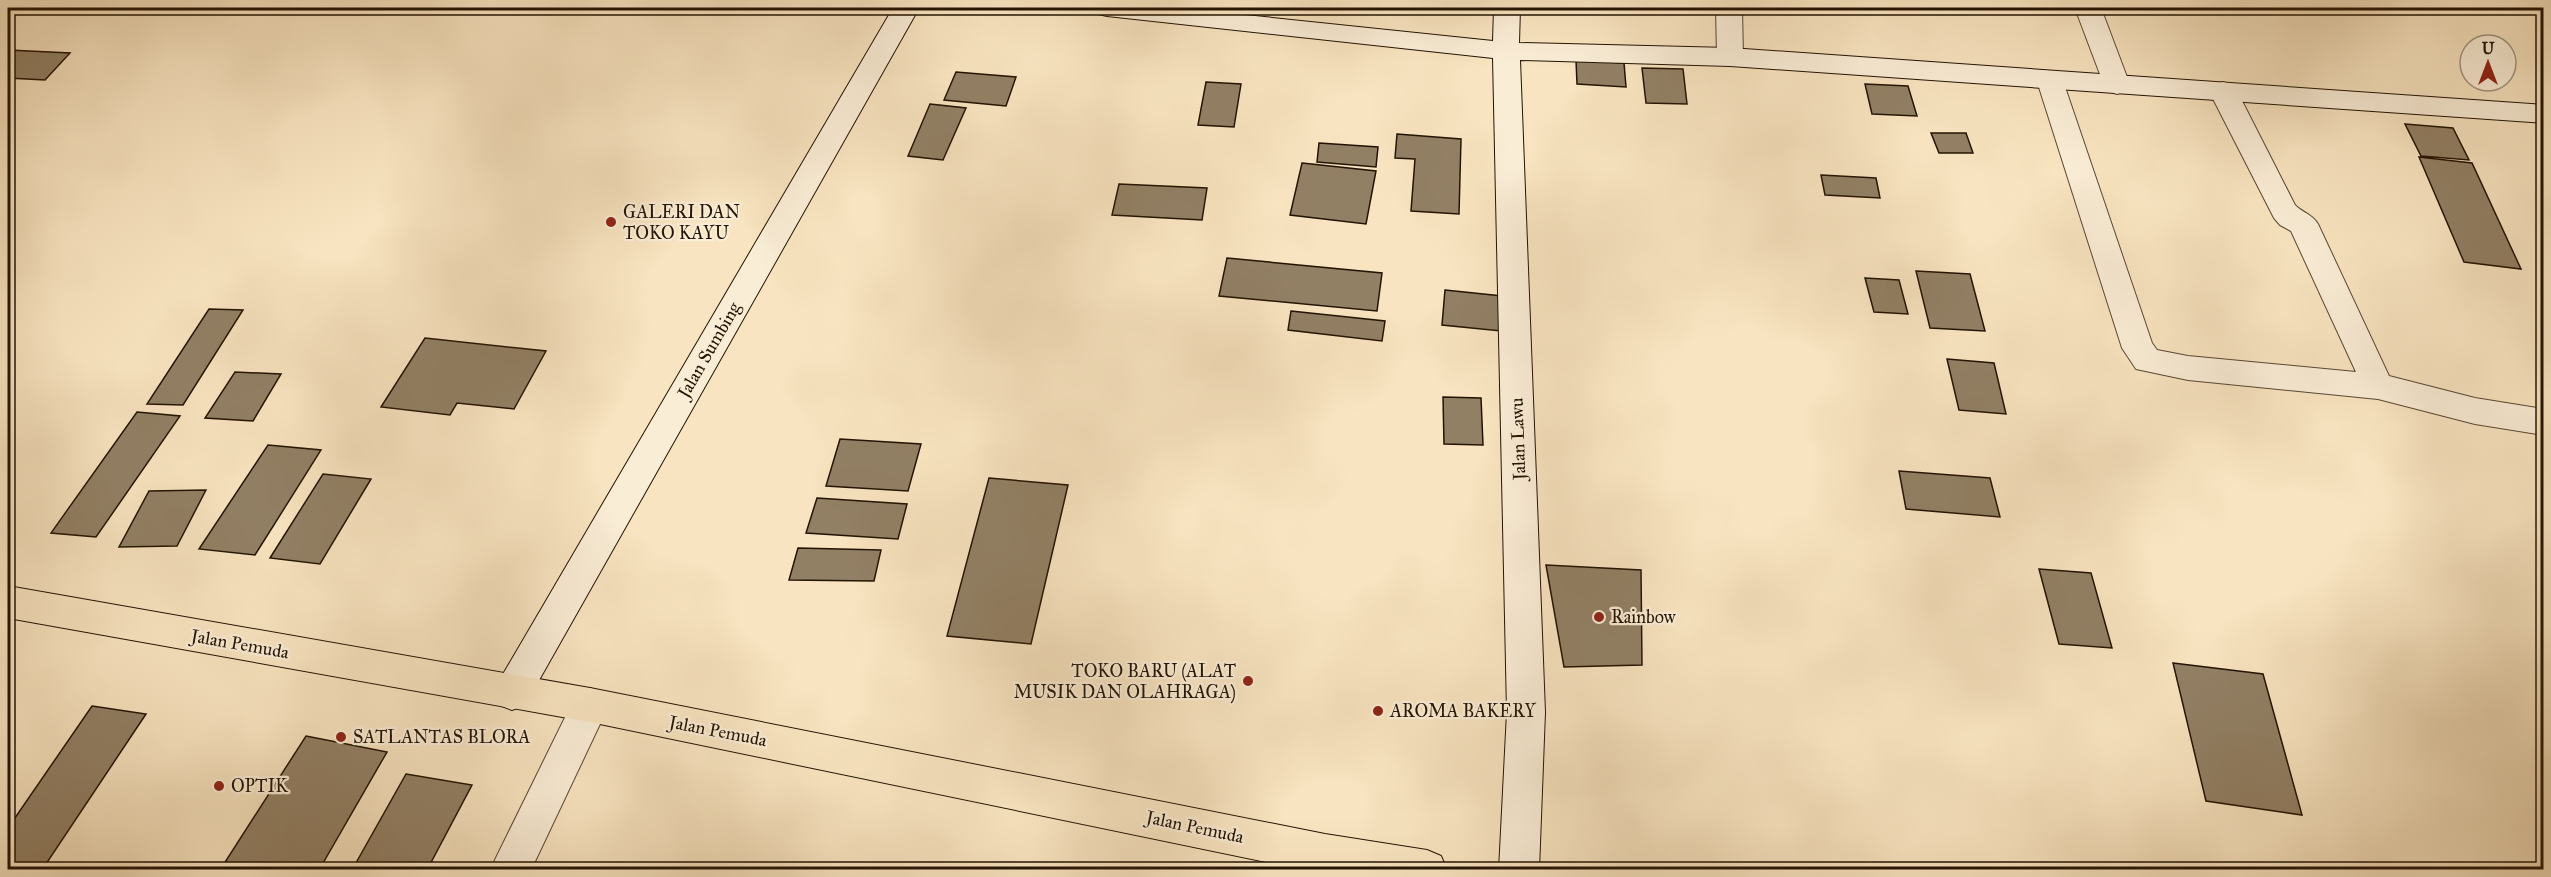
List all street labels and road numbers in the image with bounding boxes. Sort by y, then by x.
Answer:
street label: Jalan Sumbing [672,298,747,404]
street label: Jalan Lawu [1506,397,1532,483]
street label: Jalan Pemuda [187,624,291,664]
street label: Jalan Pemuda [665,710,769,752]
street label: Jalan Pemuda [1142,806,1246,849]

